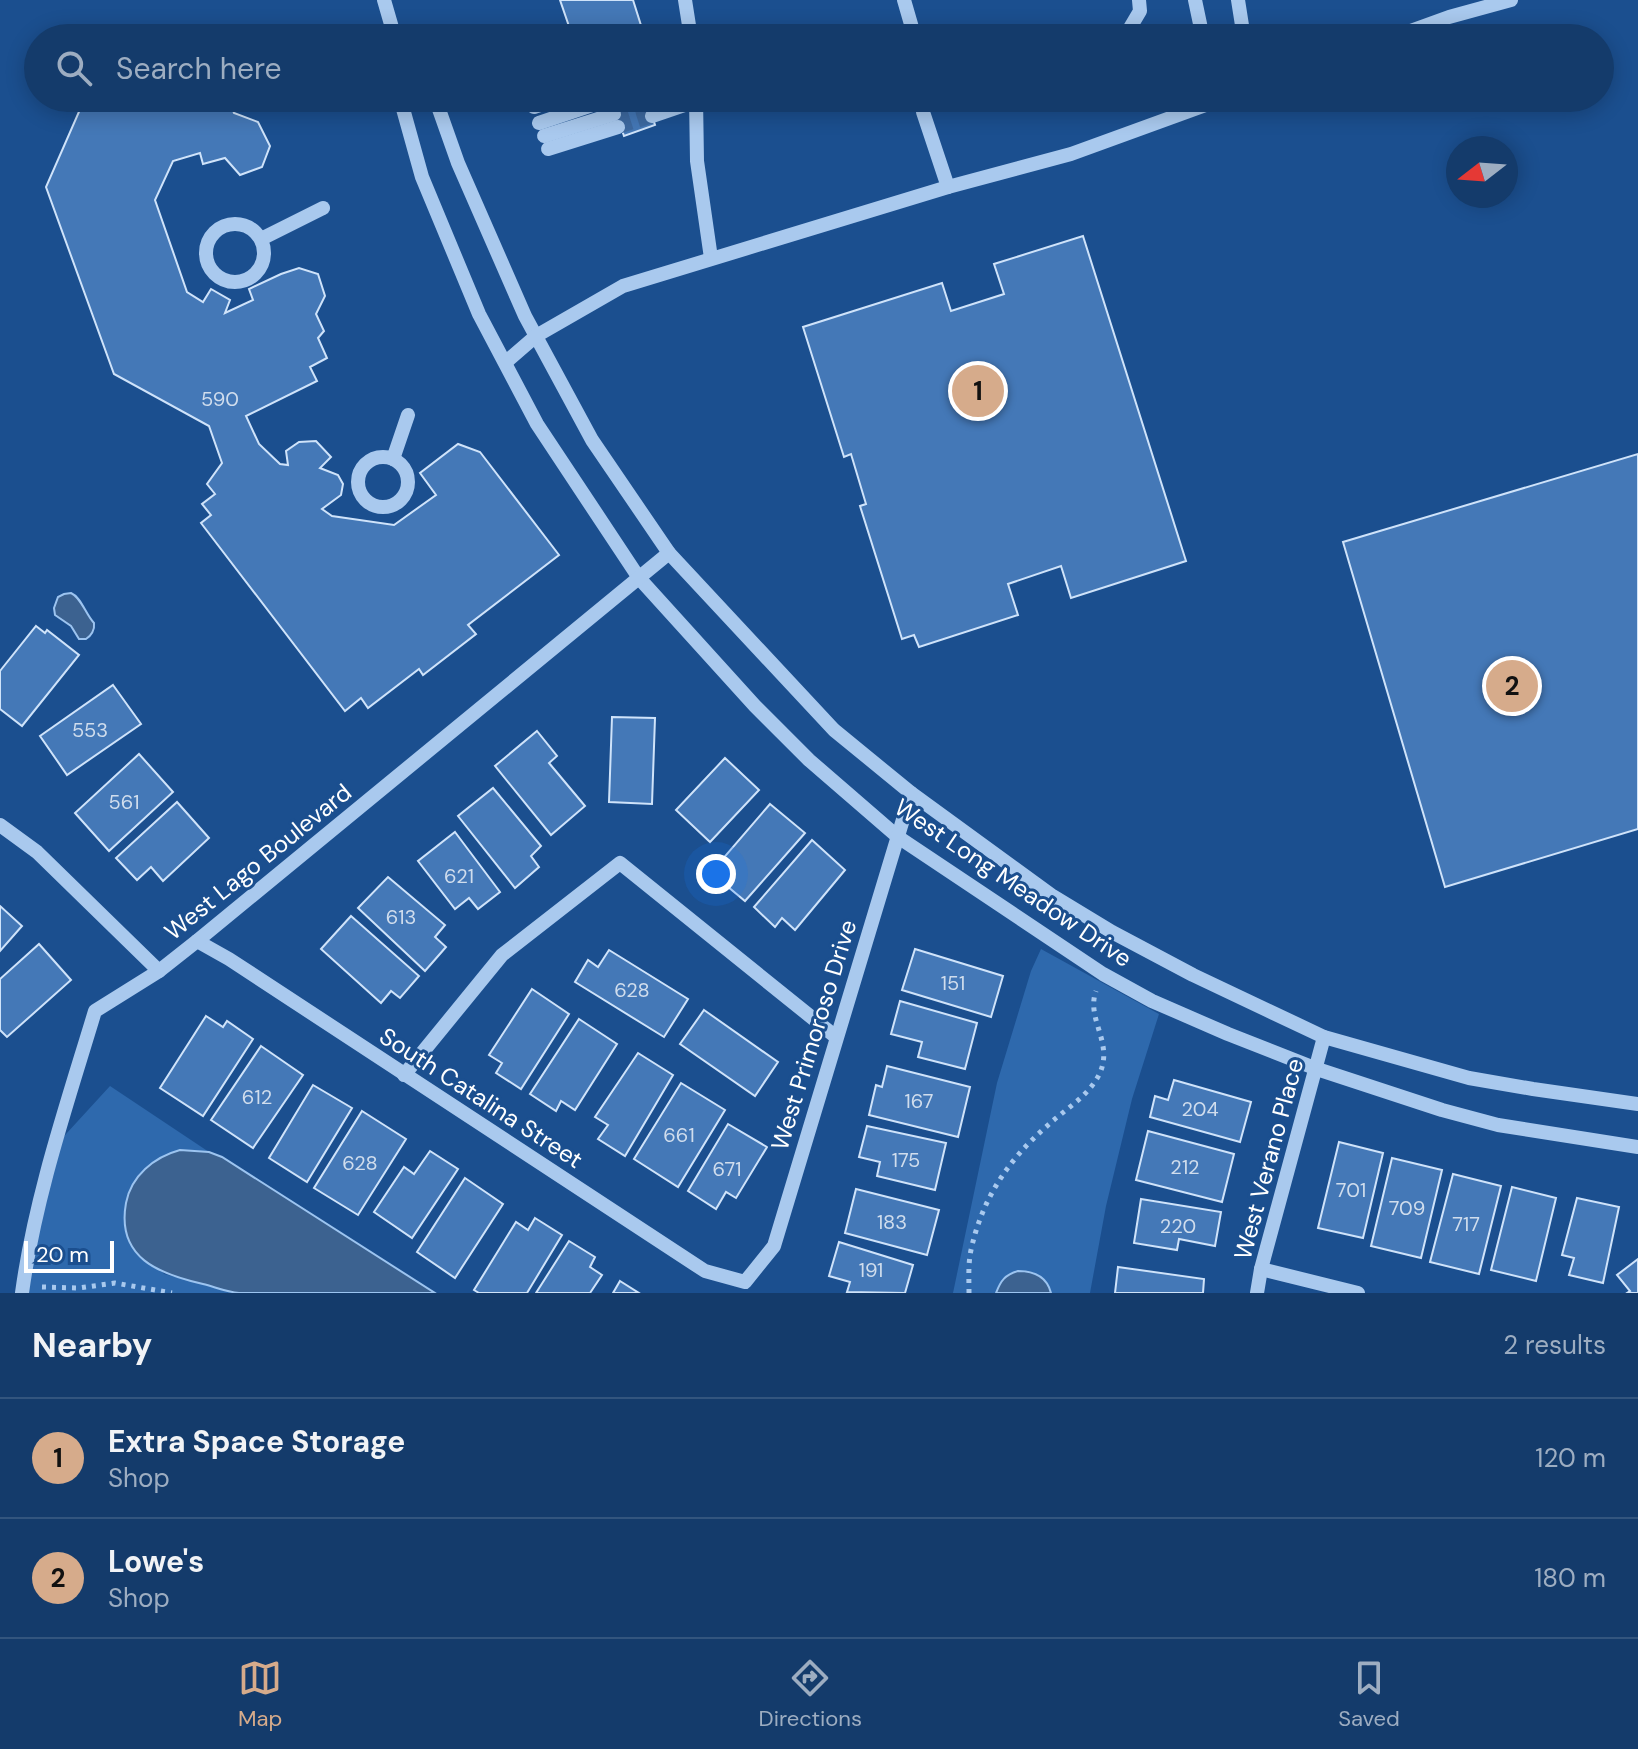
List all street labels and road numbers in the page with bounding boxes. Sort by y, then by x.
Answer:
street label: West Lago Boulevard [158,777,357,947]
street label: West Long Meadow Drive [889,791,1138,974]
street label: West Primoroso Drive [764,916,863,1154]
street label: South Catalina Street [374,1020,589,1175]
street label: West Verano Place [1227,1055,1310,1263]

